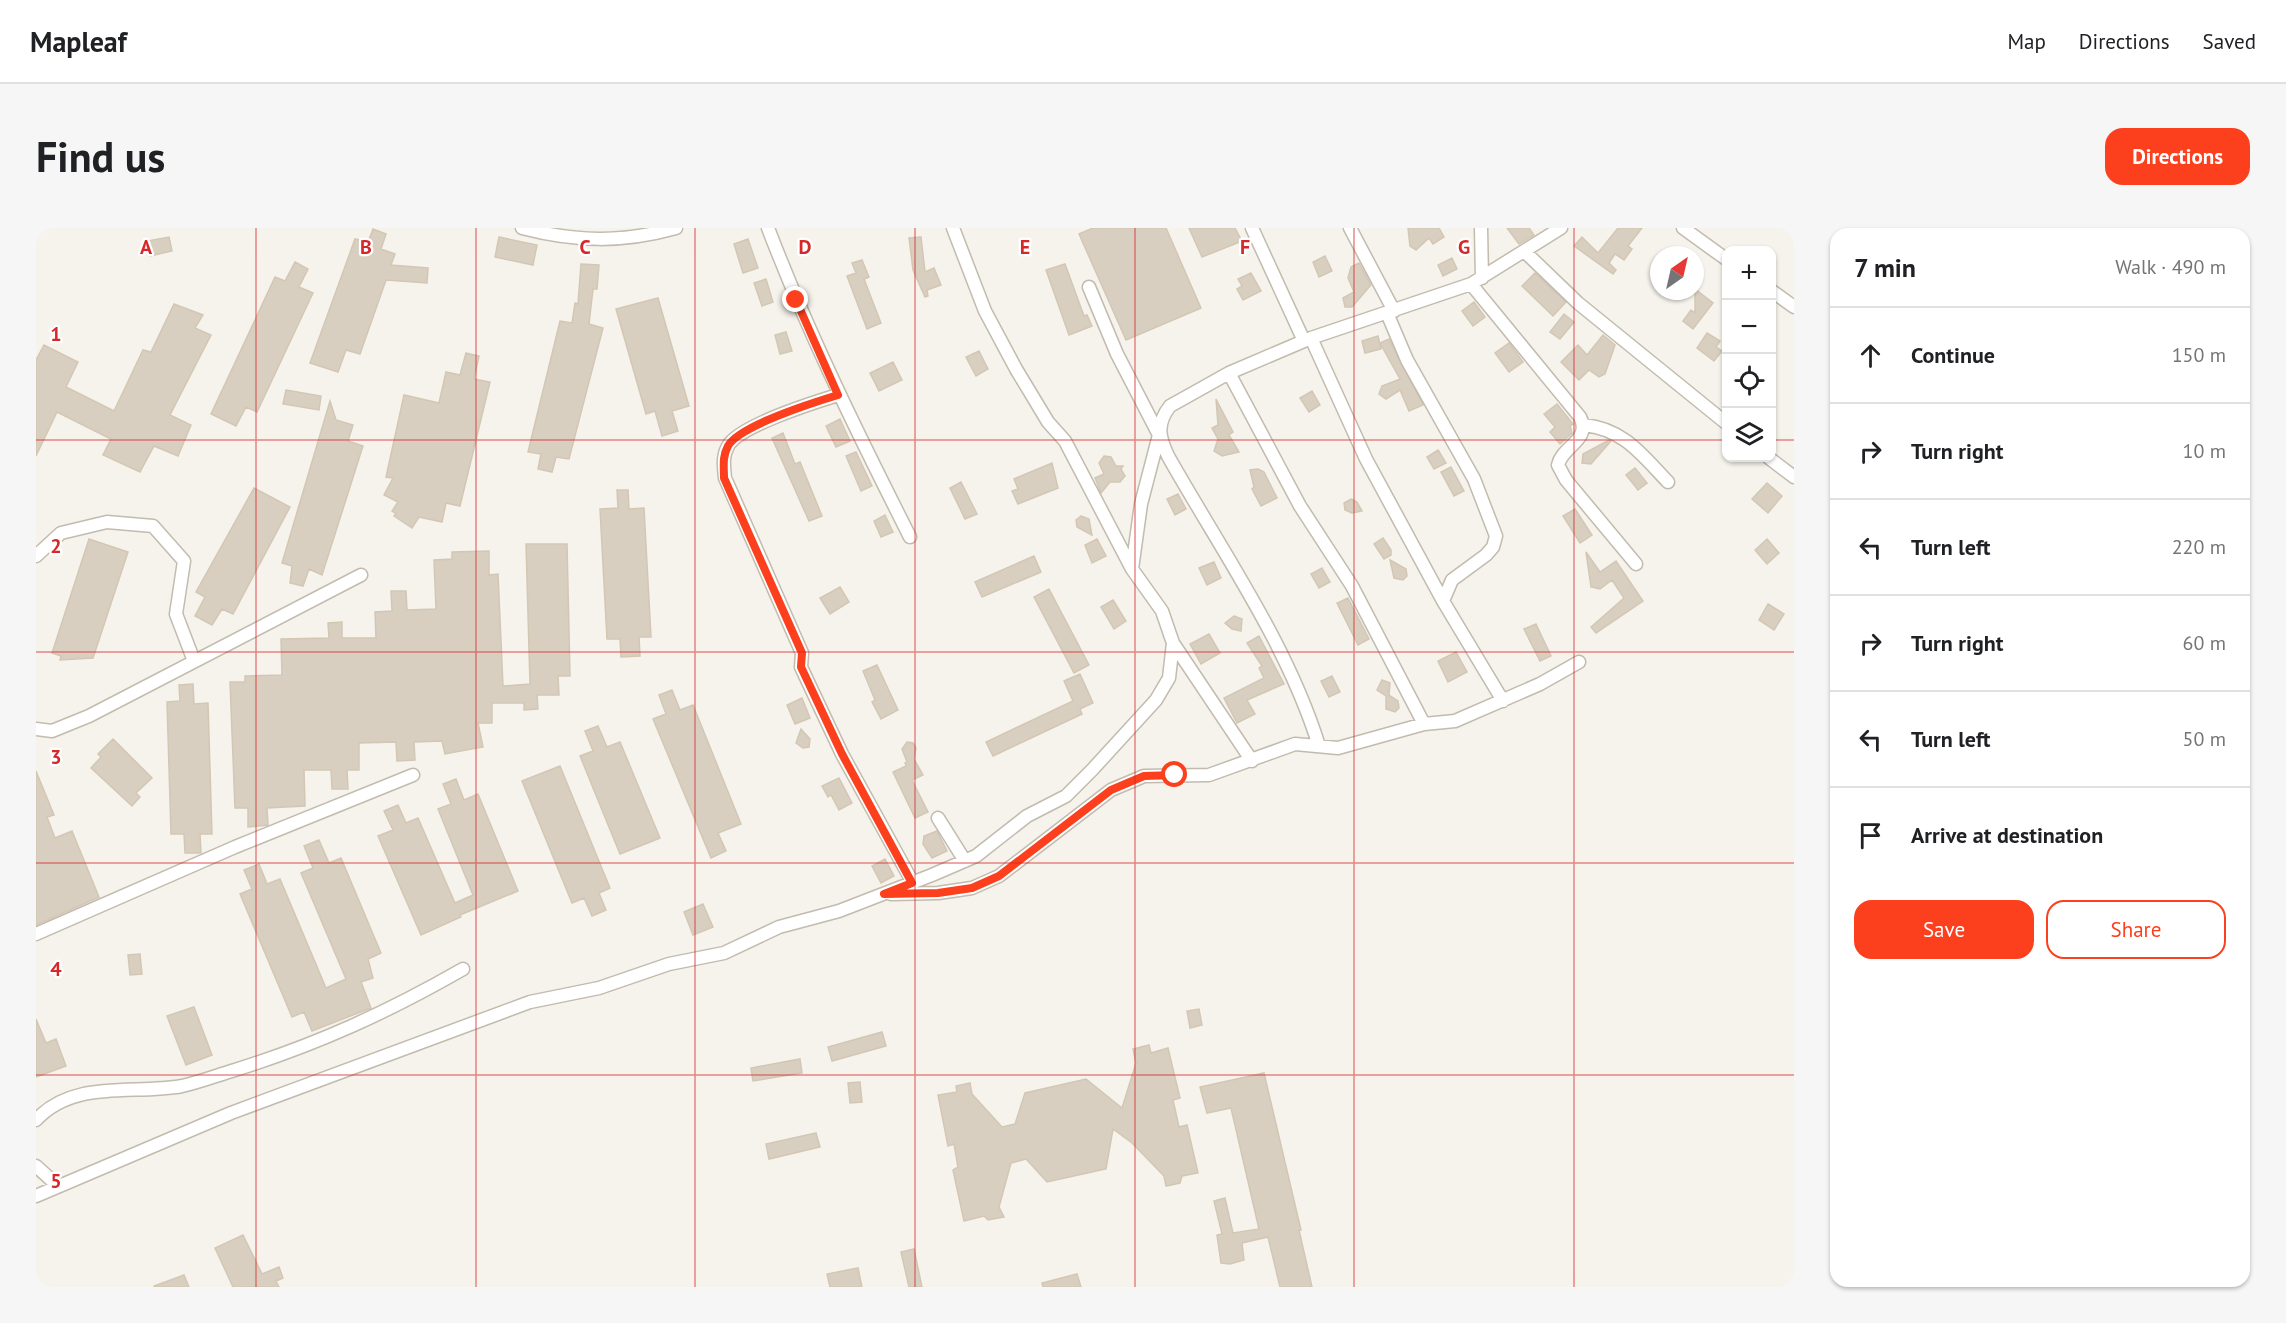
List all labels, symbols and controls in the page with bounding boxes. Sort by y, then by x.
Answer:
text: Mapleaf [30,23,127,60]
text: Map [2007,28,2046,55]
text: Directions [2079,28,2170,55]
text: Saved [2203,28,2256,55]
button: Directions [2105,128,2250,185]
text: Find us [36,129,165,184]
text: A [140,234,153,260]
text: B [360,234,372,260]
text: C [579,234,591,260]
text: D [799,234,812,260]
text: E [1020,234,1030,260]
text: F [1240,234,1250,260]
text: G [1458,234,1470,260]
north arrow [1650,246,1704,300]
map controls [1722,246,1776,462]
button: + [1722,246,1776,300]
text: 7 min [1854,251,1916,284]
text: Walk · 490 m [2115,254,2226,280]
route end [782,286,808,312]
button: − [1722,300,1776,354]
text: 1 [50,321,62,347]
icon: ahead [1854,339,1887,372]
text: Continue [1911,341,1995,369]
text: 150 m [2172,342,2226,368]
button: locate [1722,354,1776,408]
button: layers [1722,408,1776,462]
icon: right [1854,435,1887,468]
text: Turn right [1911,437,2003,465]
text: 10 m [2183,438,2226,464]
icon: left [1854,531,1887,564]
text: 2 [50,533,62,559]
text: Turn left [1911,533,1991,561]
text: 220 m [2172,534,2226,560]
icon: right [1854,627,1887,660]
text: Turn right [1911,629,2003,657]
text: 60 m [2183,630,2226,656]
icon: left [1854,723,1887,756]
text: Turn left [1911,725,1991,753]
text: 50 m [2183,726,2226,752]
text: 3 [50,744,62,770]
route start [1161,761,1187,787]
icon: arrive [1854,819,1887,852]
text: Arrive at destination [1911,821,2103,849]
button: Save [1854,900,2034,959]
button: Share [2046,900,2226,959]
text: 4 [50,956,62,982]
text: 5 [50,1168,62,1194]

